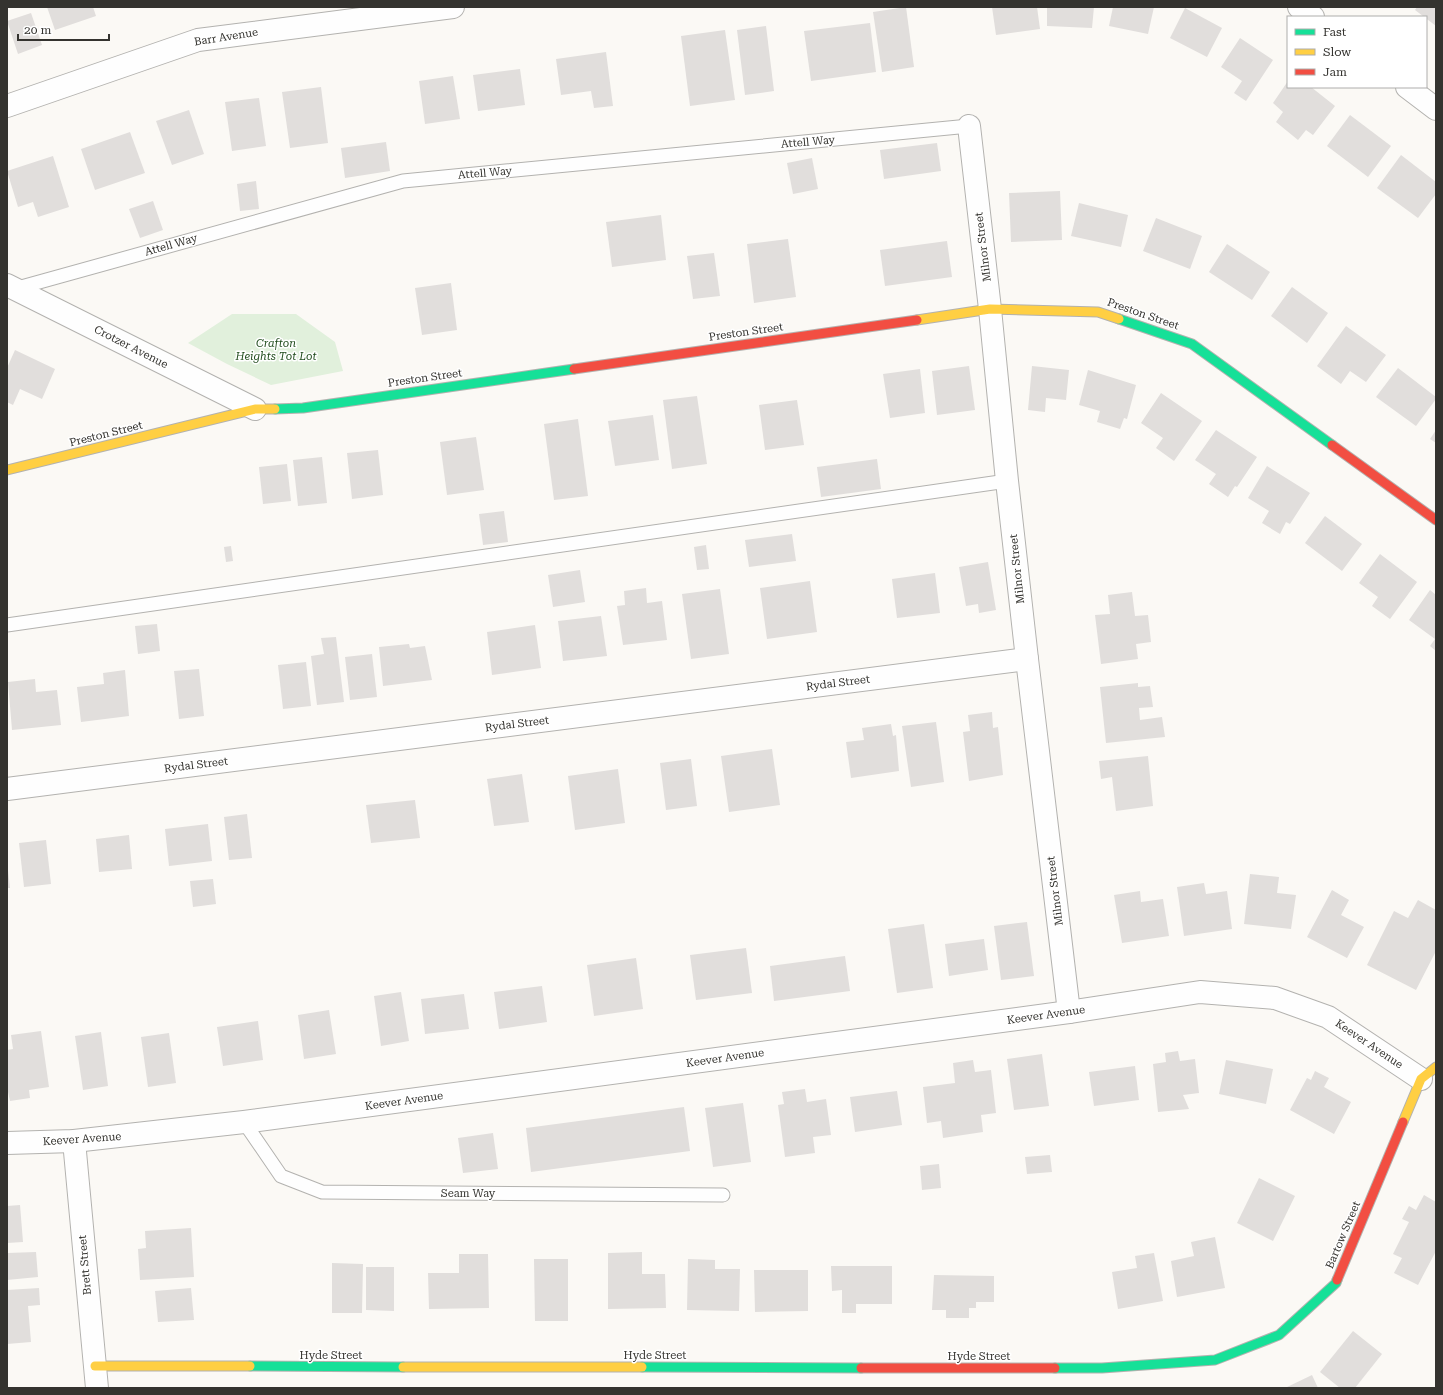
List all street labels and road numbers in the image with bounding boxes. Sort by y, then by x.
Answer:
street label: Barr Avenue [193,26,259,48]
street label: Attell Way [780,133,836,151]
street label: Attell Way [457,164,513,182]
street label: Milnor Street [972,211,994,283]
street label: Attell Way [143,231,199,259]
street label: Preston Street [1105,296,1181,332]
street label: Preston Street [708,320,784,344]
street label: Crotzer Avenue [92,323,170,371]
street label: Preston Street [387,366,463,390]
street label: Preston Street [68,419,144,449]
street label: Milnor Street [1007,533,1027,605]
street label: Rydal Street [805,673,871,693]
street label: Rydal Street [484,714,550,734]
street label: Rydal Street [163,755,229,775]
street label: Milnor Street [1044,855,1066,927]
street label: Keever Avenue [1006,1003,1086,1027]
street label: Keever Avenue [1333,1017,1405,1071]
street label: Keever Avenue [685,1046,765,1070]
street label: Keever Avenue [364,1089,444,1113]
street label: Keever Avenue [42,1130,122,1148]
street label: Seam Way [441,1187,496,1200]
street label: Bartow Street [1323,1199,1363,1271]
street label: Brett Street [76,1234,94,1296]
street label: Hyde Street [300,1349,362,1362]
street label: Hyde Street [624,1349,686,1362]
street label: Hyde Street [948,1350,1010,1363]

